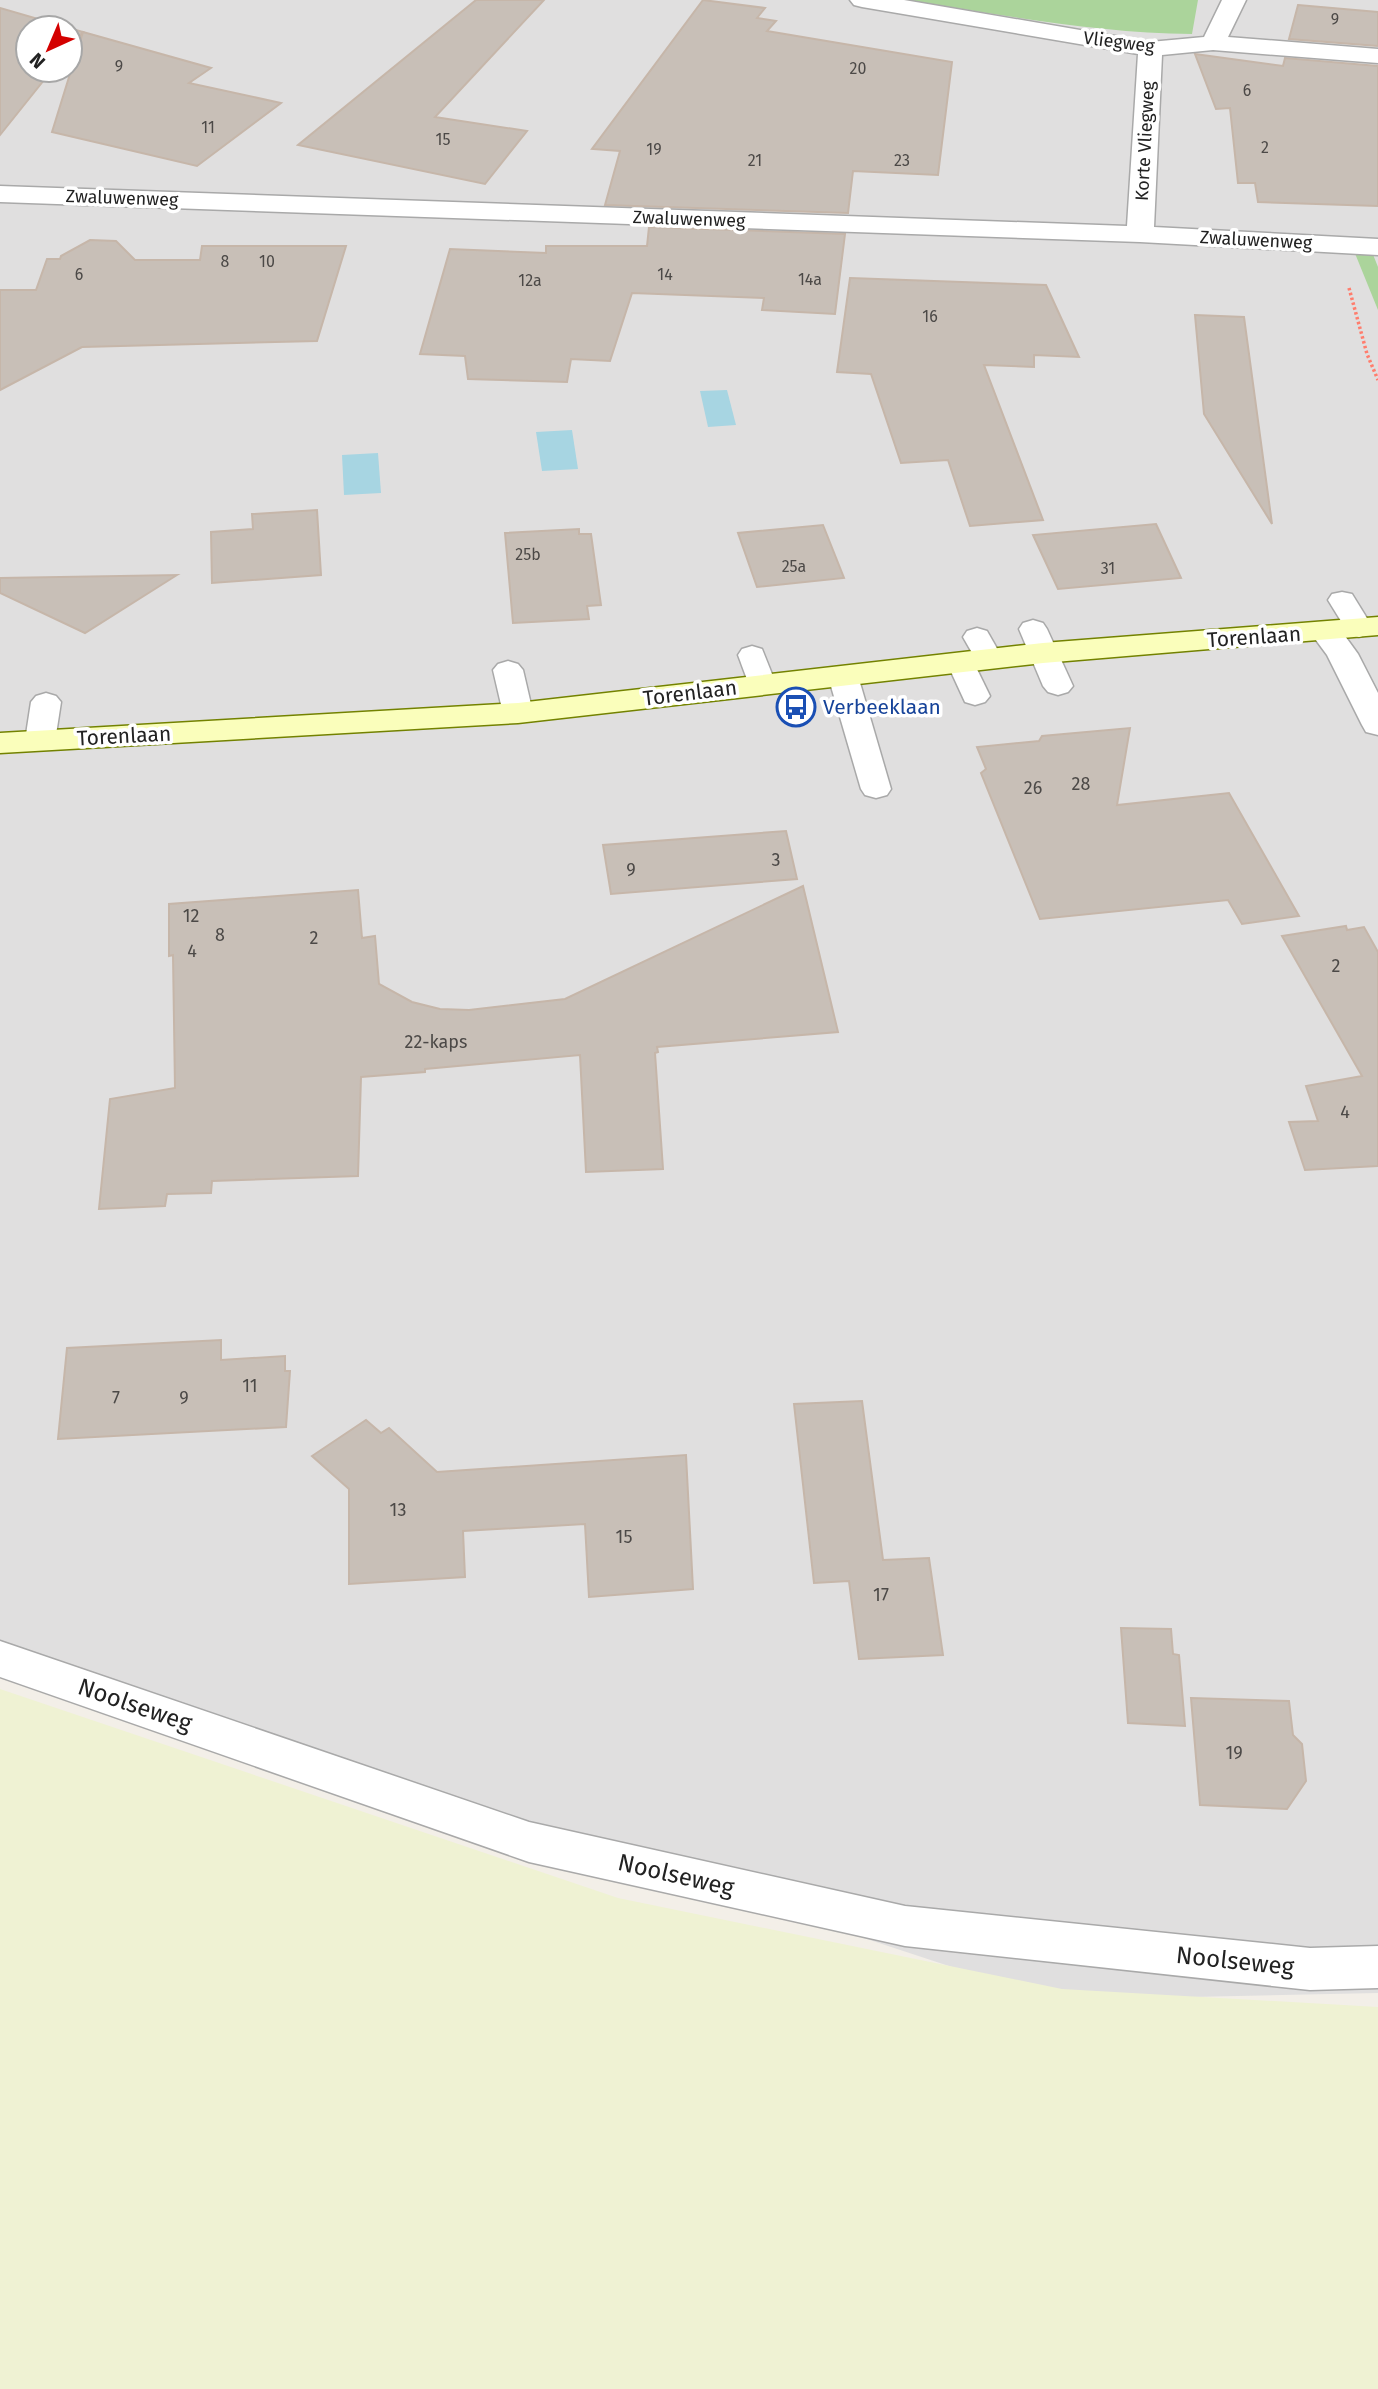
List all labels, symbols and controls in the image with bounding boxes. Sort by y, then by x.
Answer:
house number: 9 [1331,10,1339,29]
north arrow [14,14,84,84]
street label: Vliegweg [1082,27,1157,57]
text: N [25,48,50,74]
house number: 9 [115,57,123,76]
house number: 20 [850,59,866,78]
street label: Korte Vliegweg [1131,80,1159,202]
house number: 6 [1243,81,1251,100]
house number: 11 [201,118,215,137]
house number: 15 [436,130,450,149]
house number: 2 [1261,138,1269,157]
house number: 19 [646,140,662,159]
house number: 21 [748,151,762,170]
house number: 23 [894,151,910,170]
street label: Zwaluwenweg [65,185,179,211]
street label: Zwaluwenweg [632,206,746,232]
street label: Zwaluwenweg [1199,226,1313,254]
house number: 8 [221,252,230,271]
house number: 10 [259,252,275,271]
house number: 6 [75,265,83,284]
house number: 14 [657,265,673,284]
house number: 14a [798,270,822,289]
house number: 12a [518,271,542,290]
house number: 16 [922,307,938,326]
house number: 25b [515,545,541,564]
house number: 25a [782,557,806,576]
house number: 31 [1101,559,1115,578]
street label: Torenlaan [1206,621,1302,653]
street label: Torenlaan [642,674,738,712]
bus stop icon: Verbeeklaan [775,686,817,728]
place label: Verbeeklaan [823,694,941,720]
street label: Torenlaan [76,721,172,751]
house number: 28 [1072,773,1090,795]
house number: 26 [1024,777,1042,799]
house number: 3 [772,849,780,871]
house number: 9 [626,859,636,881]
house number: 12 [183,905,199,927]
house number: 8 [215,924,225,946]
house number: 2 [310,927,319,949]
house number: 4 [187,940,197,962]
house number: 2 [1332,955,1341,977]
house number: 22-kaps [405,1031,467,1053]
house number: 4 [1340,1101,1350,1123]
house number: 11 [242,1375,258,1397]
house number: 7 [112,1387,120,1409]
house number: 9 [179,1387,189,1409]
house number: 13 [390,1499,406,1521]
house number: 15 [616,1526,632,1548]
house number: 17 [873,1584,889,1606]
street label: Noolseweg [74,1672,196,1738]
house number: 19 [1225,1742,1243,1764]
street label: Noolseweg [615,1848,737,1902]
street label: Noolseweg [1175,1941,1296,1981]

